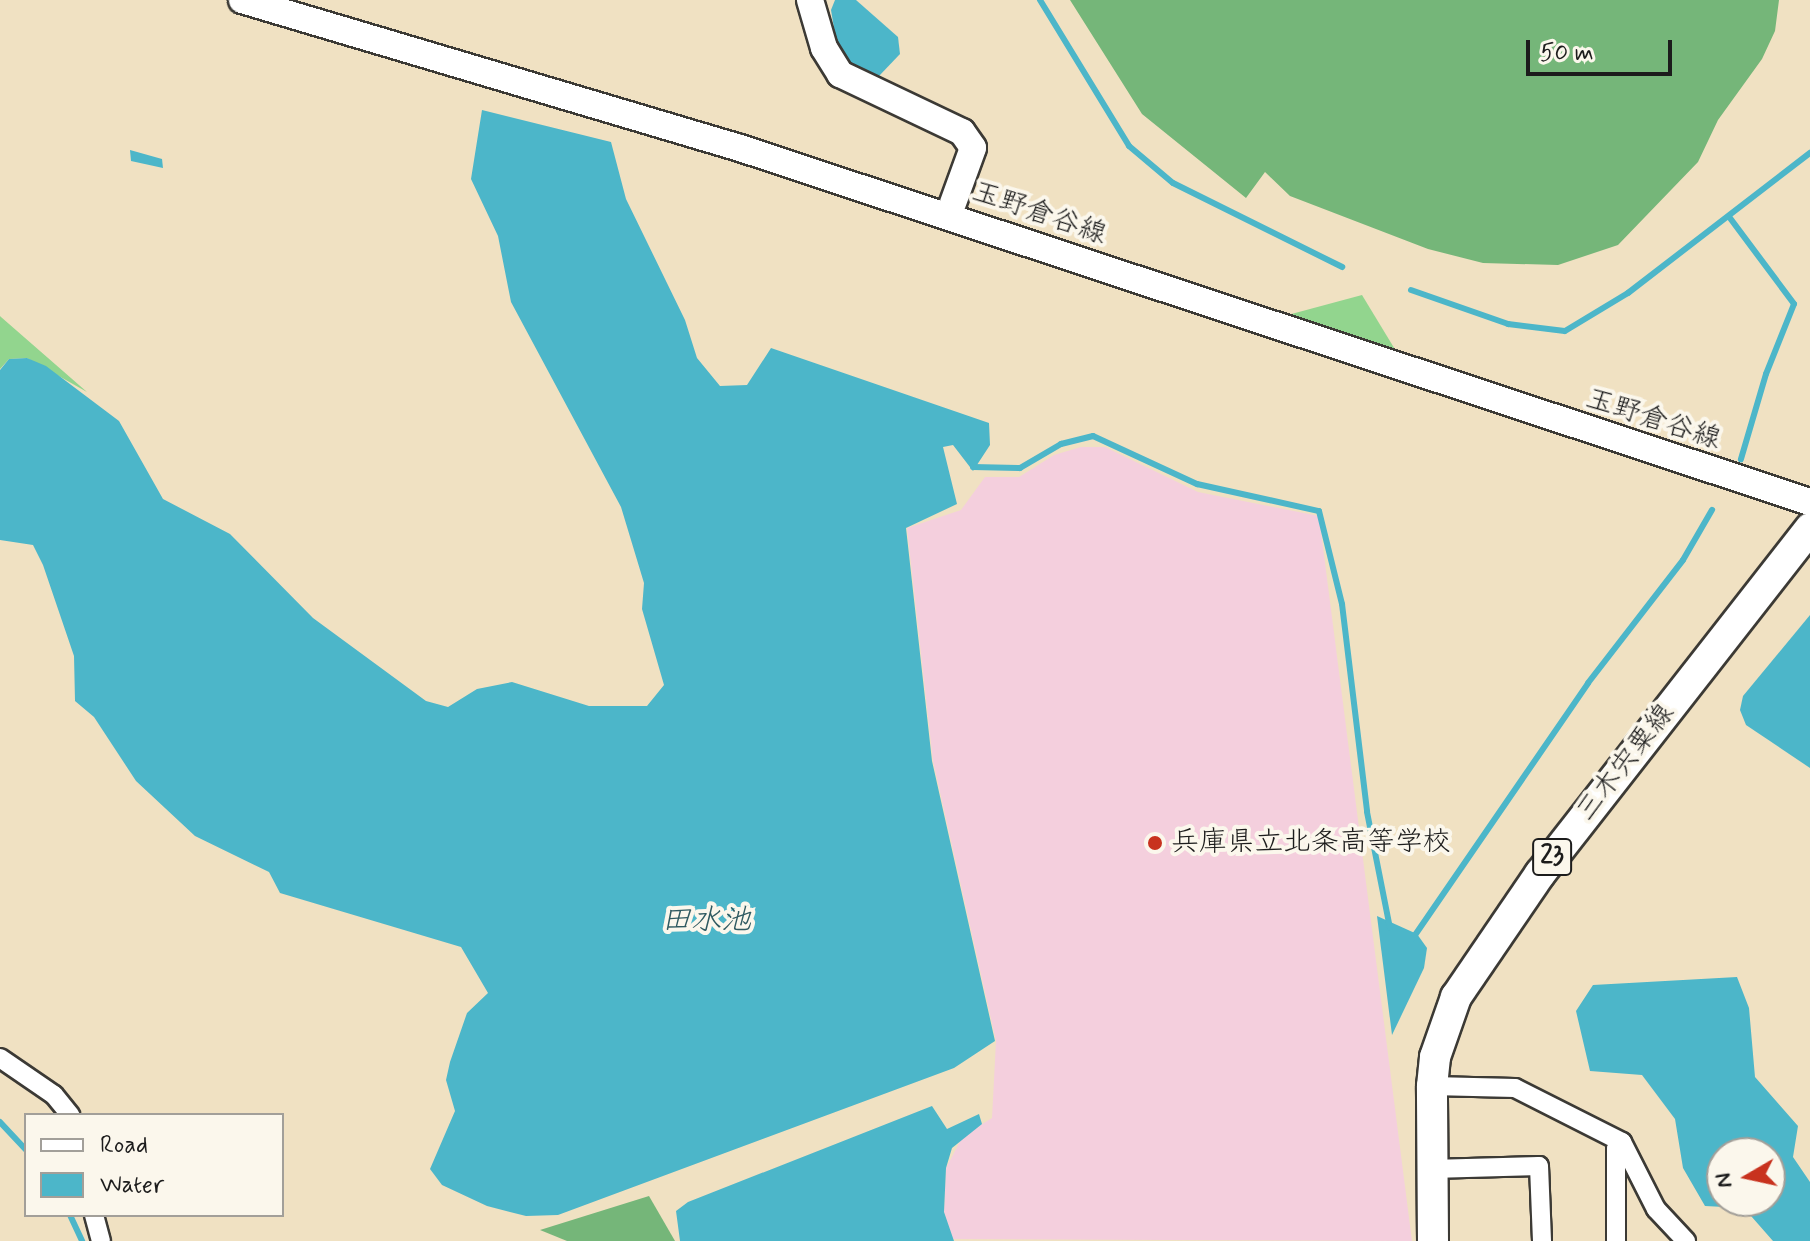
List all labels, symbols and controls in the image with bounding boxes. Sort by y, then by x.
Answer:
scale bar [1530,24,1676,74]
text: 50 m [1540,38,1594,69]
street label: 玉野倉谷線 [967,175,1111,253]
street label: 玉野倉谷線 [1581,382,1725,458]
street label: 三木宍粟線 [1570,697,1682,829]
place label: 兵庫県立北条高等学校 [1171,826,1451,860]
marker: 兵庫県立北条高等学校 [1146,834,1164,852]
road number: 23 [1532,835,1572,879]
water label: 田水池 [661,903,751,939]
legend [24,1113,284,1217]
text: Road [100,1130,148,1161]
north arrow [1706,1137,1786,1217]
text: Water [100,1170,164,1201]
text: N [1709,1171,1739,1190]

